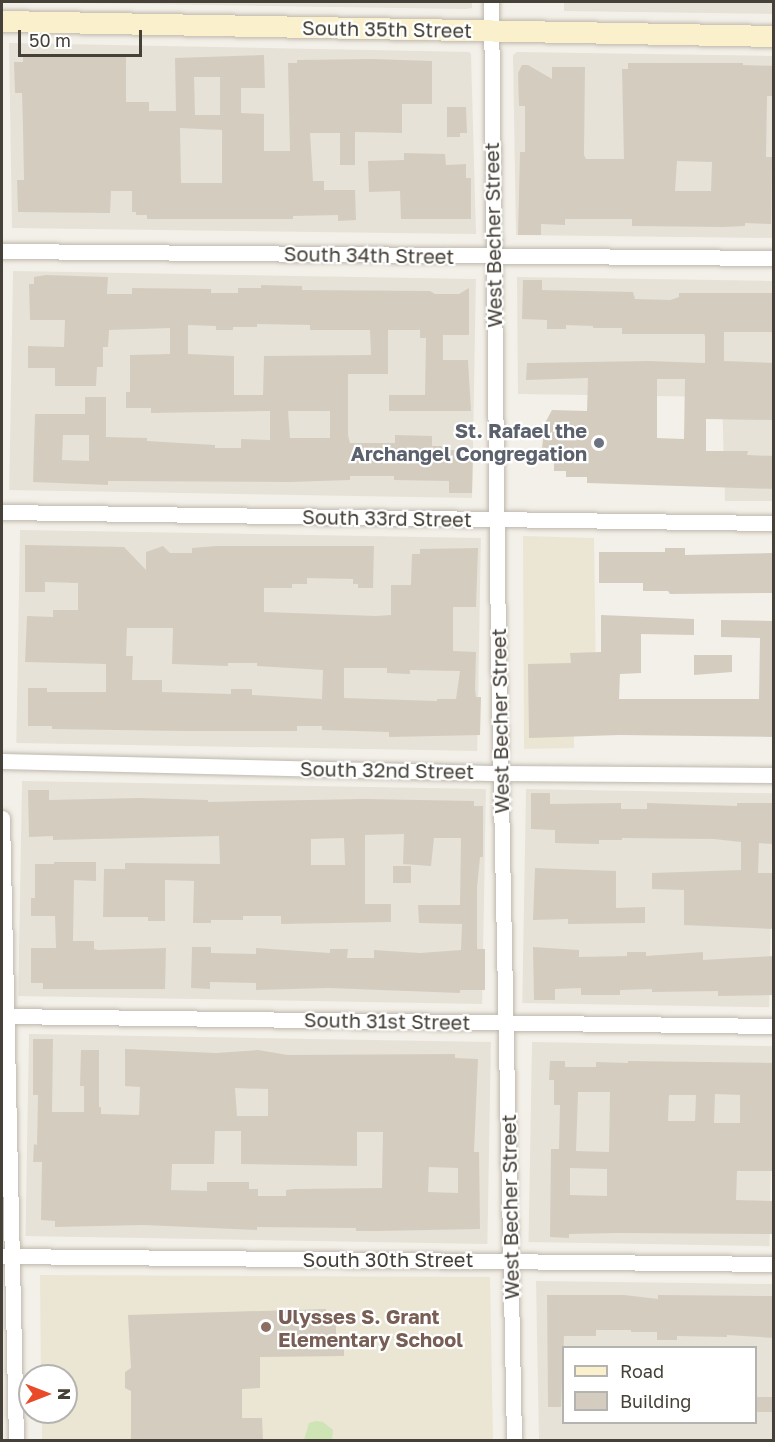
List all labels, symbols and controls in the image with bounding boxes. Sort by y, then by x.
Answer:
street label: South 35th Street [302,16,472,42]
scale bar [21,18,146,56]
text: 50 m [29,29,71,51]
street label: West Becher Street [479,142,507,328]
street label: South 34th Street [284,242,454,268]
place label: St. Rafael the Archangel Congregation [351,419,587,466]
marker: St. Rafael the Archangel Congregation [592,436,606,450]
street label: South 33rd Street [302,505,472,531]
street label: West Becher Street [486,628,514,814]
street label: South 32nd Street [300,756,474,784]
street label: South 31st Street [304,1008,470,1034]
street label: West Becher Street [496,1114,524,1300]
street label: South 30th Street [303,1247,473,1271]
place label: Ulysses S. Grant Elementary School [278,1304,463,1351]
marker: Ulysses S. Grant Elementary School [259,1320,273,1334]
legend [562,1346,757,1424]
text: Road [620,1360,664,1382]
north arrow [18,1364,78,1424]
text: N [54,1388,74,1400]
text: Building [620,1390,691,1412]

